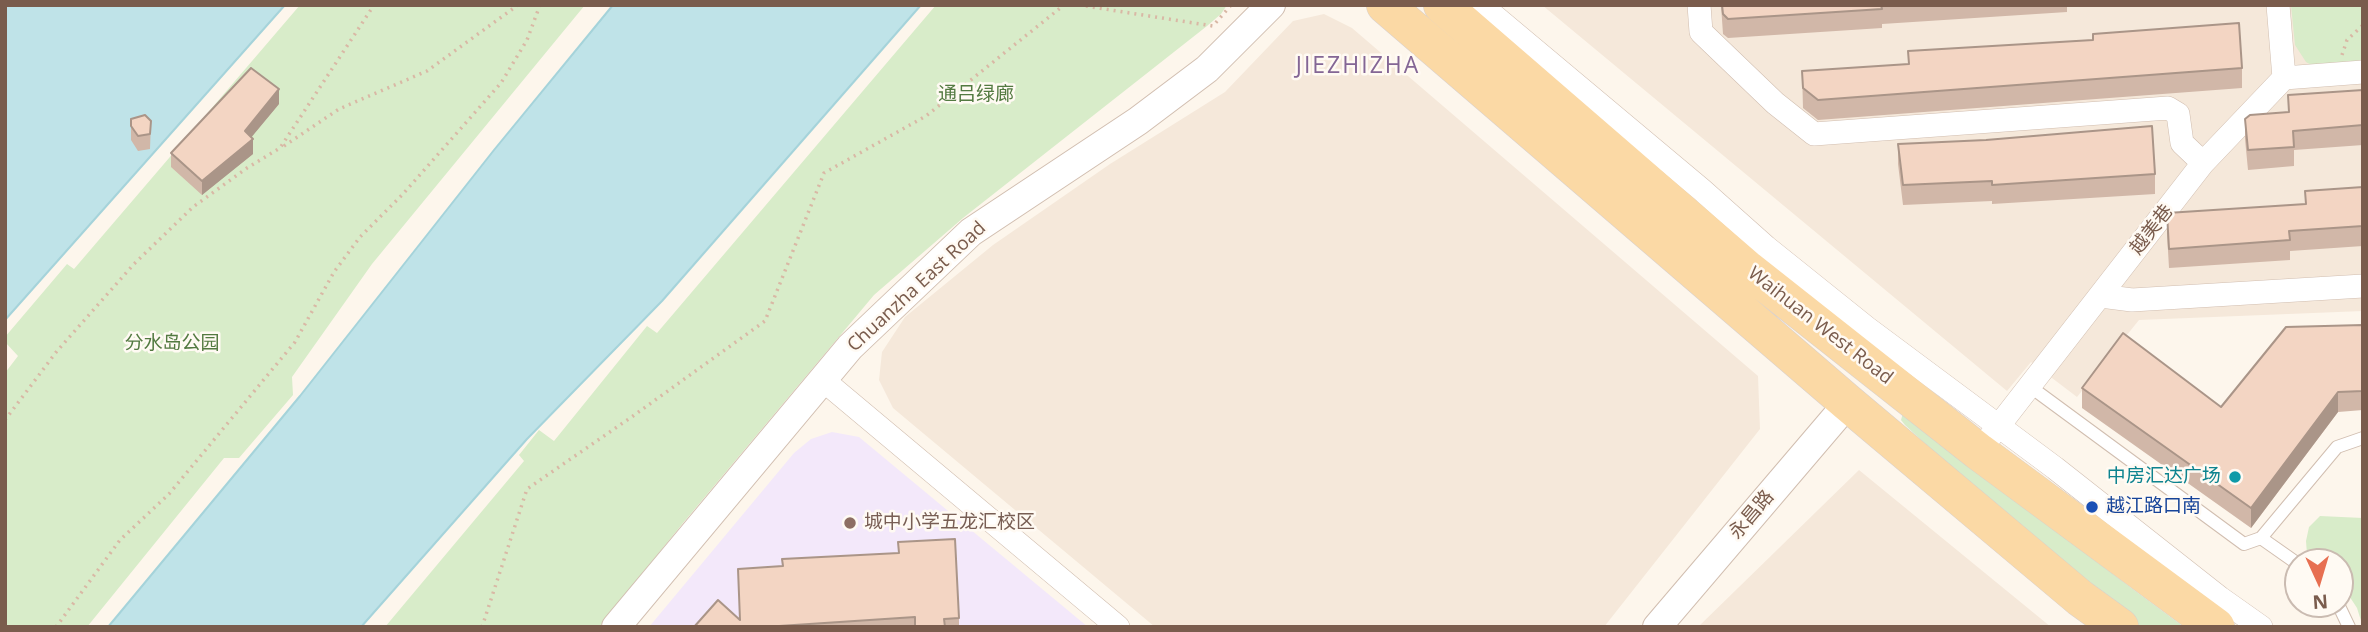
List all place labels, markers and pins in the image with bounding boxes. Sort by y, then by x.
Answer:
place label: 中房汇达广场 [2107,466,2221,488]
marker: 中房汇达广场 [2227,469,2243,485]
place label: 越江路口南 [2106,496,2201,518]
marker: 越江路口南 [2084,499,2100,515]
place label: 城中小学五龙汇校区 [864,512,1035,534]
marker: 城中小学五龙汇校区 [842,515,858,531]

